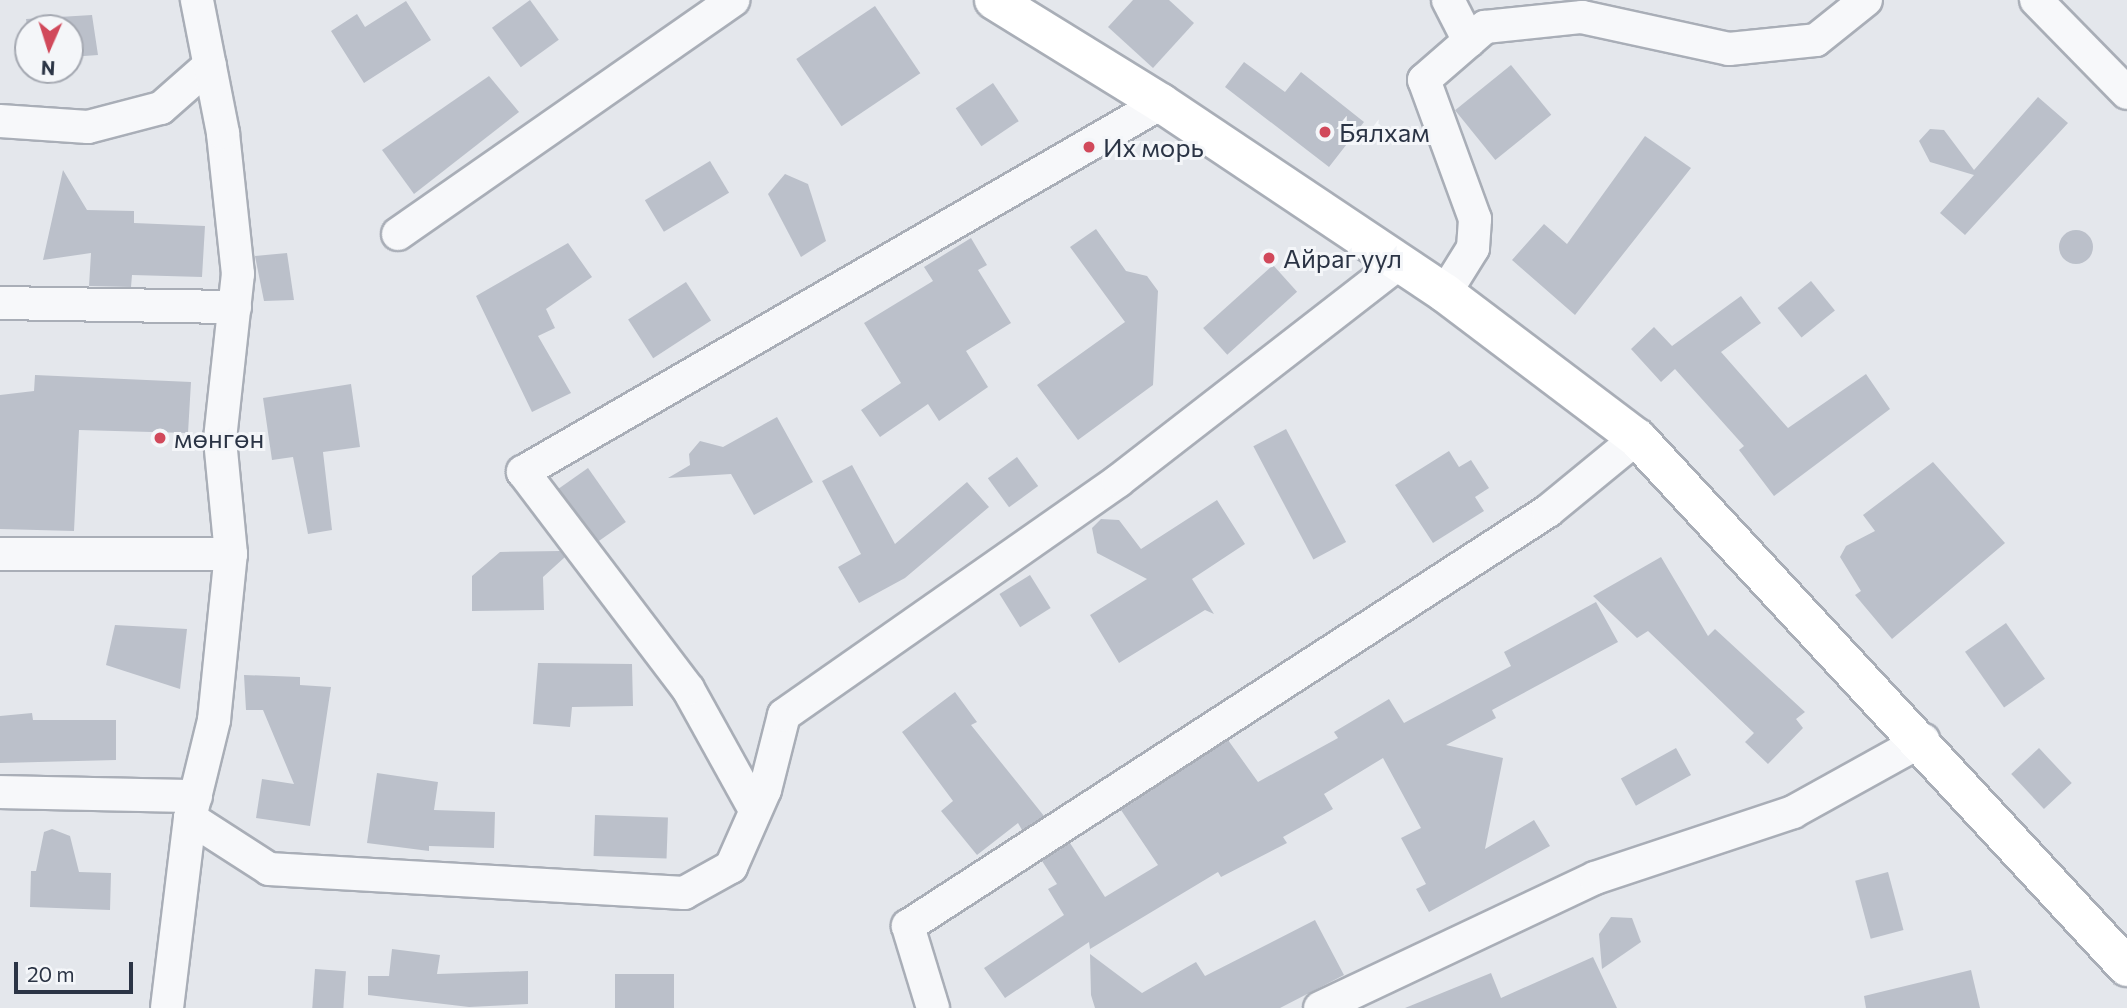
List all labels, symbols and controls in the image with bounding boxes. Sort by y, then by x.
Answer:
north arrow [14,14,84,84]
text: N [40,57,56,80]
place label: Бялхам [1339,116,1430,148]
marker: Бялхам [1317,124,1333,140]
place label: Их морь [1103,131,1204,163]
marker: Их морь [1081,139,1097,155]
place label: Айраг уул [1283,242,1402,274]
marker: Айраг уул [1261,250,1277,266]
place label: мөнгөн [174,422,264,454]
marker: мөнгөн [152,430,168,446]
scale bar [18,948,136,992]
text: 20 m [27,961,75,986]

